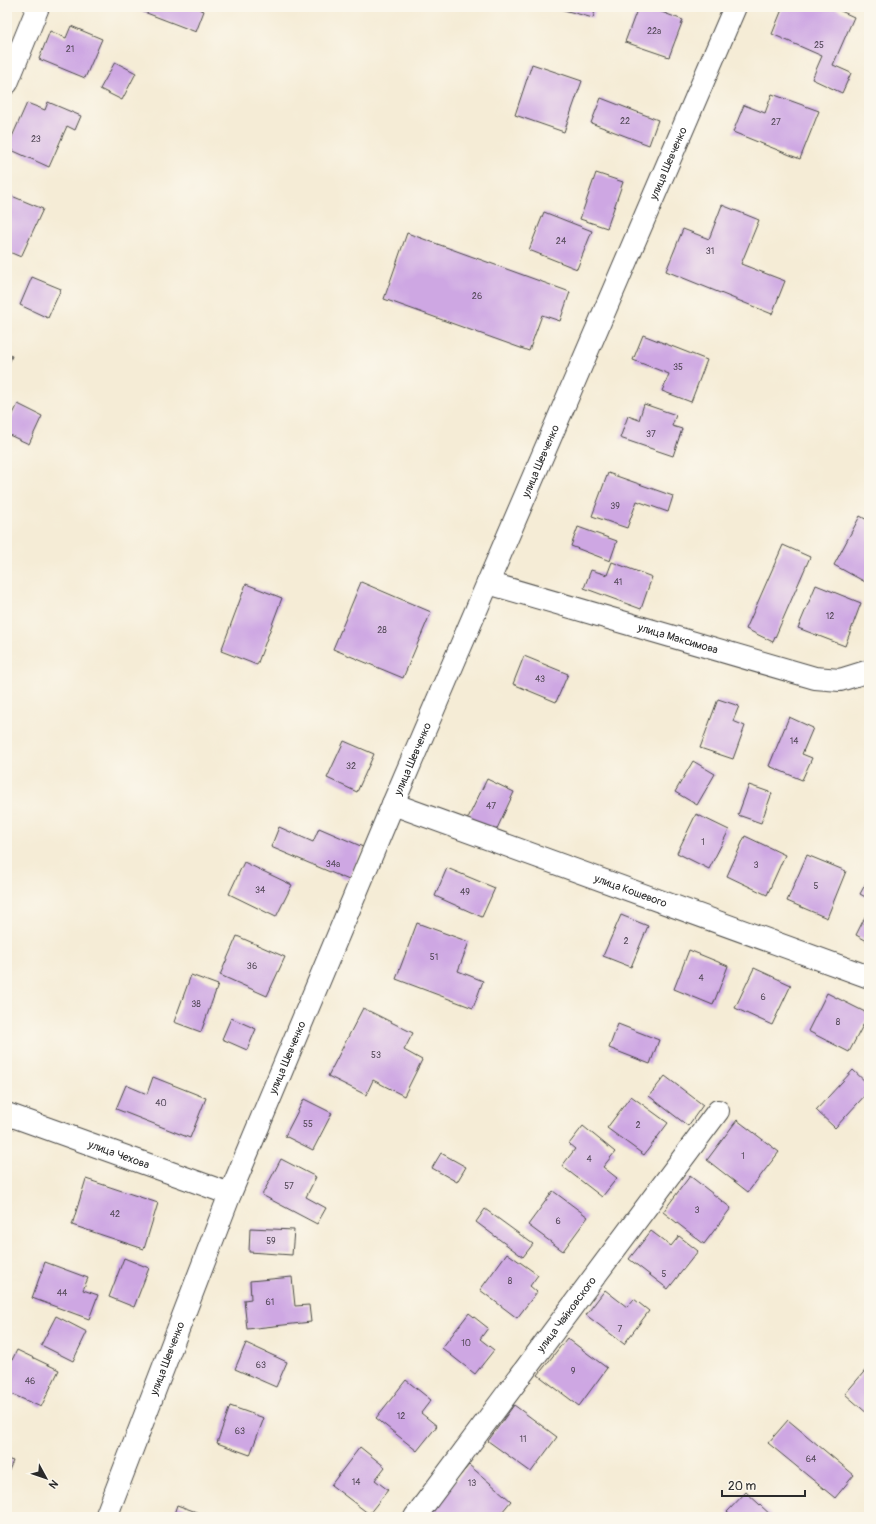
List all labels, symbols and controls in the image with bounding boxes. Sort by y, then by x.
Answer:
house number: 22а [647,26,661,37]
house number: 25 [814,40,824,51]
house number: 21 [66,44,74,55]
house number: 22 [620,116,630,127]
house number: 27 [771,117,781,128]
street label: улица Шевченко [646,125,689,202]
house number: 23 [31,134,41,145]
house number: 24 [556,236,567,247]
house number: 31 [706,246,714,257]
house number: 26 [472,291,482,302]
house number: 35 [673,362,683,373]
street label: улица Шевченко [519,423,562,500]
house number: 37 [646,429,656,440]
house number: 39 [610,501,620,512]
house number: 41 [614,577,622,588]
house number: 12 [826,611,834,622]
street label: улица Максимова [636,620,720,656]
house number: 28 [377,625,387,636]
house number: 43 [535,674,545,685]
street label: улица Шевченко [391,720,434,798]
house number: 14 [790,736,799,747]
house number: 32 [346,761,356,772]
house number: 47 [486,801,496,812]
house number: 1 [701,837,705,848]
house number: 34а [326,859,340,870]
house number: 3 [753,860,759,871]
street label: улица Кошевого [592,871,669,910]
house number: 5 [814,881,819,892]
house number: 34 [255,885,266,896]
house number: 49 [460,887,470,898]
house number: 2 [623,936,629,947]
house number: 51 [430,952,438,963]
house number: 36 [247,961,257,972]
house number: 4 [698,973,704,984]
house number: 6 [760,992,766,1003]
house number: 38 [191,999,201,1010]
house number: 8 [836,1017,841,1028]
street label: улица Шевченко [266,1019,308,1097]
house number: 53 [371,1050,381,1061]
house number: 40 [155,1098,167,1109]
house number: 55 [303,1119,313,1130]
house number: 2 [635,1120,641,1131]
street label: улица Чехова [86,1137,151,1171]
house number: 1 [741,1151,745,1162]
house number: 4 [586,1154,592,1165]
house number: 57 [284,1181,294,1192]
house number: 3 [694,1205,700,1216]
house number: 42 [110,1209,120,1220]
house number: 6 [555,1216,561,1227]
house number: 59 [266,1236,276,1247]
house number: 5 [662,1269,667,1280]
street label: улица Чайковского [533,1274,599,1355]
house number: 8 [508,1276,513,1287]
house number: 44 [57,1288,68,1299]
house number: 61 [266,1297,274,1308]
street label: улица Шевченко [147,1320,187,1398]
house number: 7 [618,1324,623,1335]
house number: 10 [461,1338,471,1349]
house number: 63 [256,1360,266,1371]
house number: 9 [571,1366,576,1377]
house number: 46 [25,1376,35,1387]
house number: 12 [397,1411,405,1422]
house number: 63 [235,1426,245,1437]
house number: 11 [519,1434,527,1445]
house number: 64 [806,1454,817,1465]
north arrow [26,1458,66,1498]
scale bar [722,1472,805,1498]
text: N [46,1477,61,1492]
house number: 14 [352,1477,361,1488]
house number: 13 [468,1478,476,1489]
text: 20 m [728,1479,757,1494]

